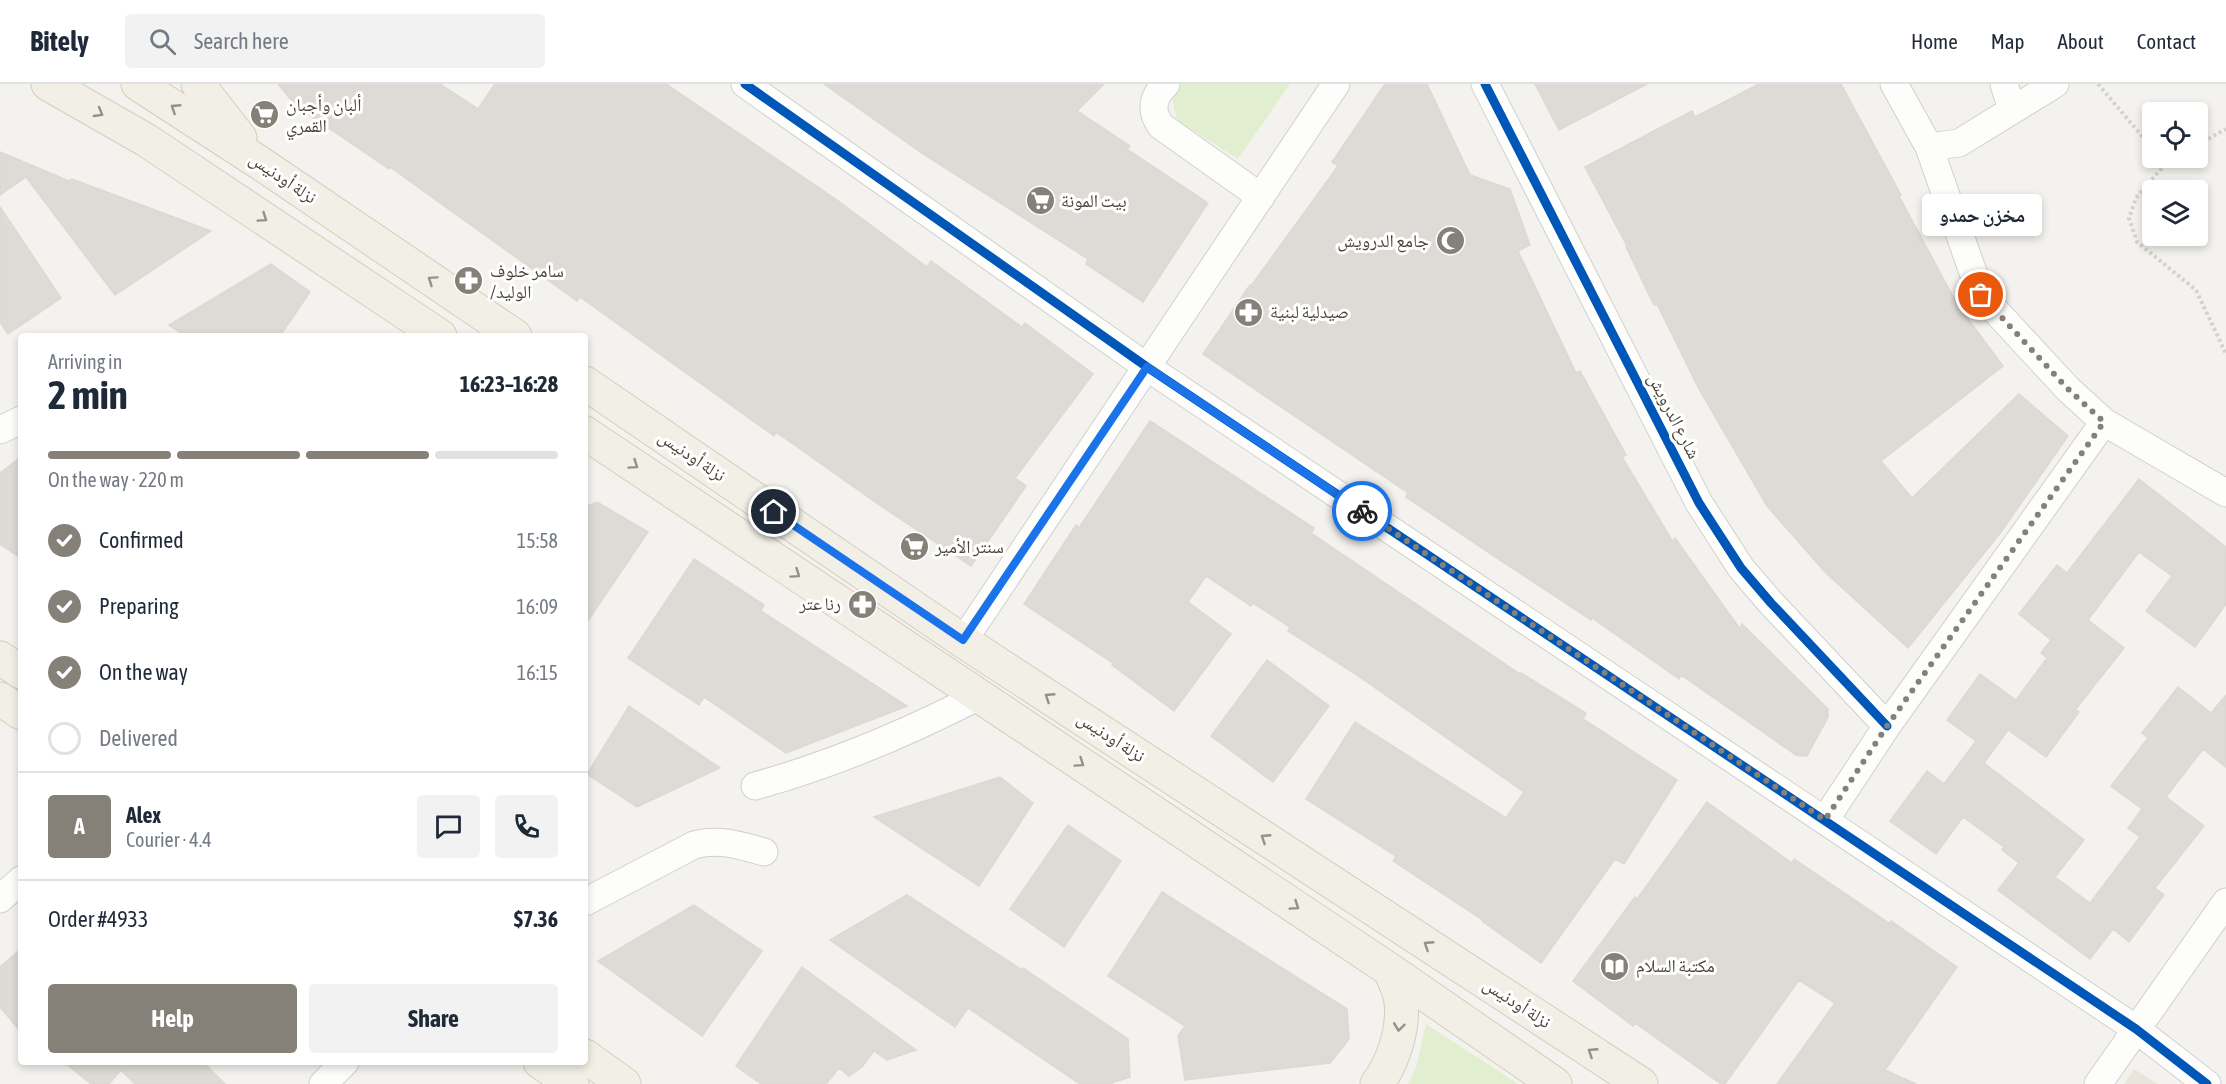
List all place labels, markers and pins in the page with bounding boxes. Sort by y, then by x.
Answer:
place label: ألبان وأجبان القمري [286,94,361,141]
supermarket icon: ألبان وأجبان القمري [249,99,281,131]
supermarket icon: بيت المونة [1024,185,1056,217]
place label: بيت المونة [1061,190,1127,212]
callout: مخزن حمدو [1921,193,2041,235]
mosque icon: جامع الدرويش [1434,225,1466,257]
place label: جامع الدرويش [1337,230,1429,253]
place label: سامر خلوف /الوليد [490,260,564,302]
pharmacy icon: سامر خلوف /الوليد [453,265,485,297]
pin [1955,269,2006,320]
pharmacy icon: صيدلية لبنية [1233,296,1265,328]
place label: صيدلية لبنية [1270,301,1349,323]
pin [748,486,799,537]
supermarket icon: سنتر الأمير [898,531,930,563]
place label: سنتر الأمير [934,536,1004,557]
pharmacy icon: رنا عتر [846,588,878,620]
place label: رنا عتر [798,593,841,614]
library icon: مكتبة السلام [1599,950,1631,982]
place label: مكتبة السلام [1636,955,1715,978]

